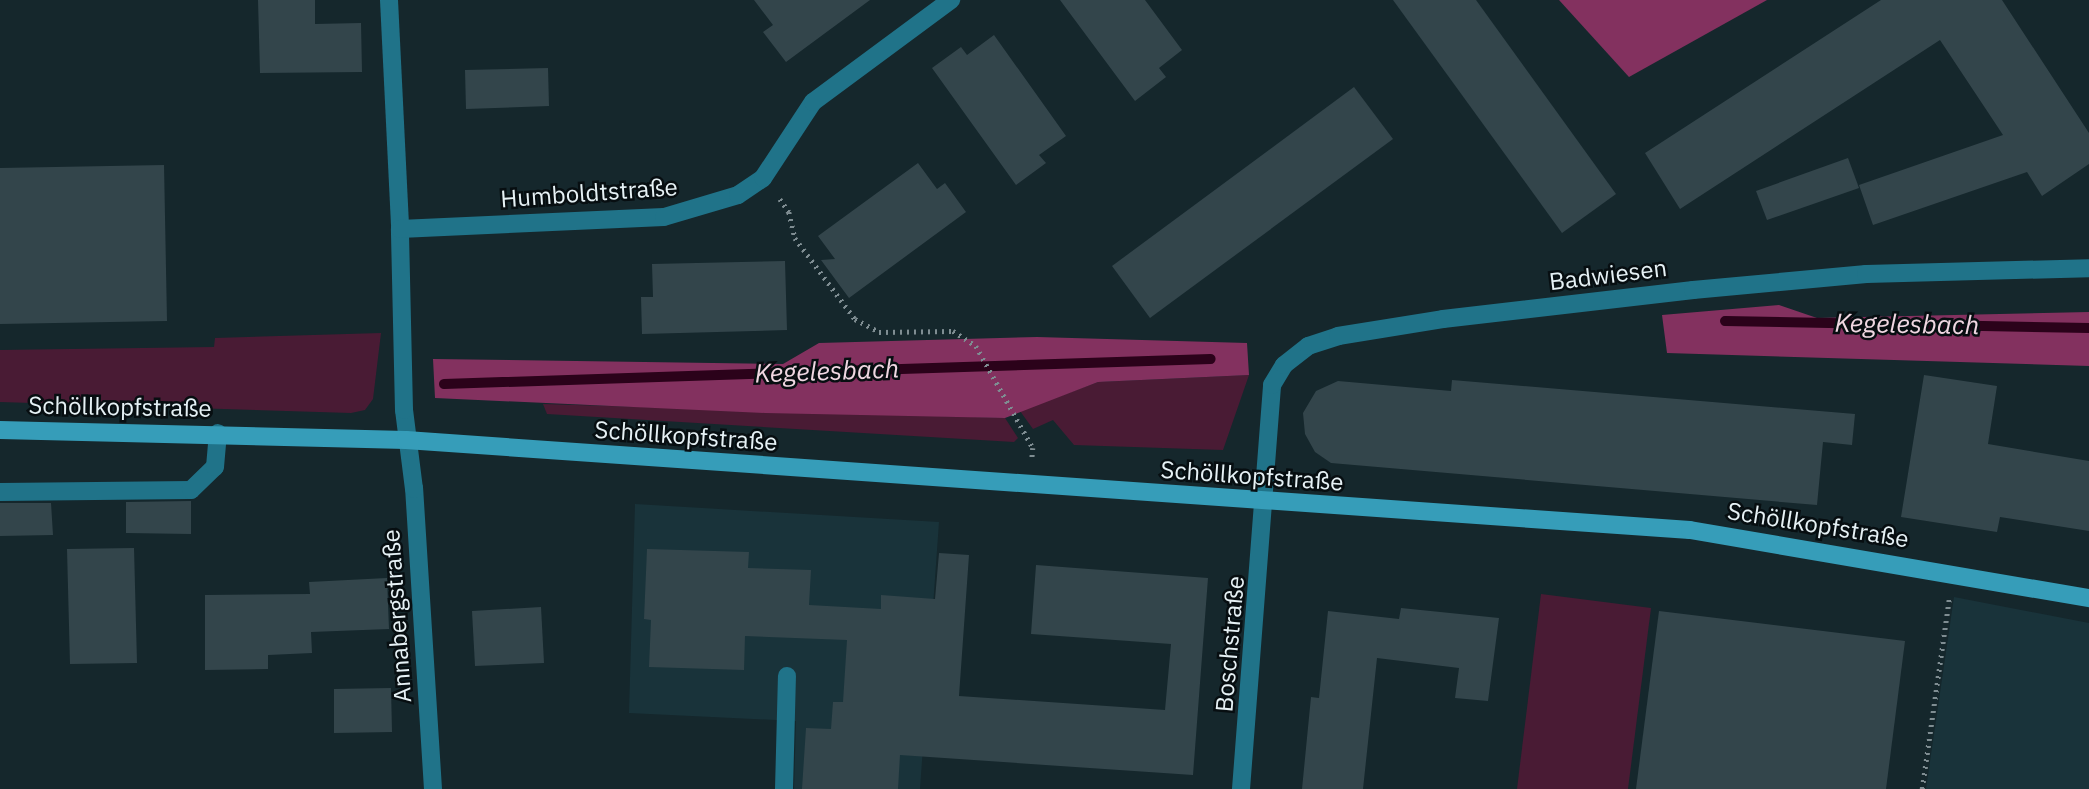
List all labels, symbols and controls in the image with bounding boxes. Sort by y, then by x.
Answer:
street label: Humboldtstraße [499,172,679,214]
street label: Badwiesen [1547,253,1669,297]
water label: Kegelesbach [1834,307,1980,341]
water label: Kegelesbach [754,353,900,389]
street label: Schöllkopfstraße [28,391,212,423]
street label: Schöllkopfstraße [594,415,778,457]
street label: Schöllkopfstraße [1160,455,1344,497]
street label: Schöllkopfstraße [1725,496,1911,554]
street label: Annabergstraße [377,528,417,704]
street label: Boschstraße [1210,575,1250,713]

